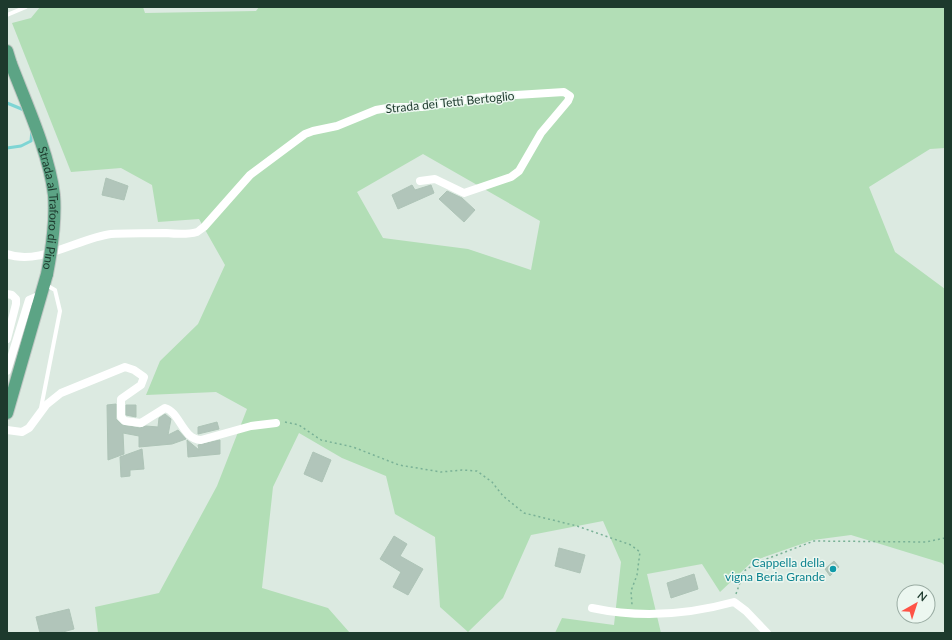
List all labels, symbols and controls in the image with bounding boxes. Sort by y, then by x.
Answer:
street label: Strada dei Tetti Bertoglio [385,88,515,116]
street label: Strada al Traforo di Pino [35,144,62,271]
place label: Cappella della vigna Beria Grande [725,555,825,584]
marker: Cappella della vigna Beria Grande [828,564,838,574]
north arrow [896,584,936,624]
text: N [915,588,930,604]

